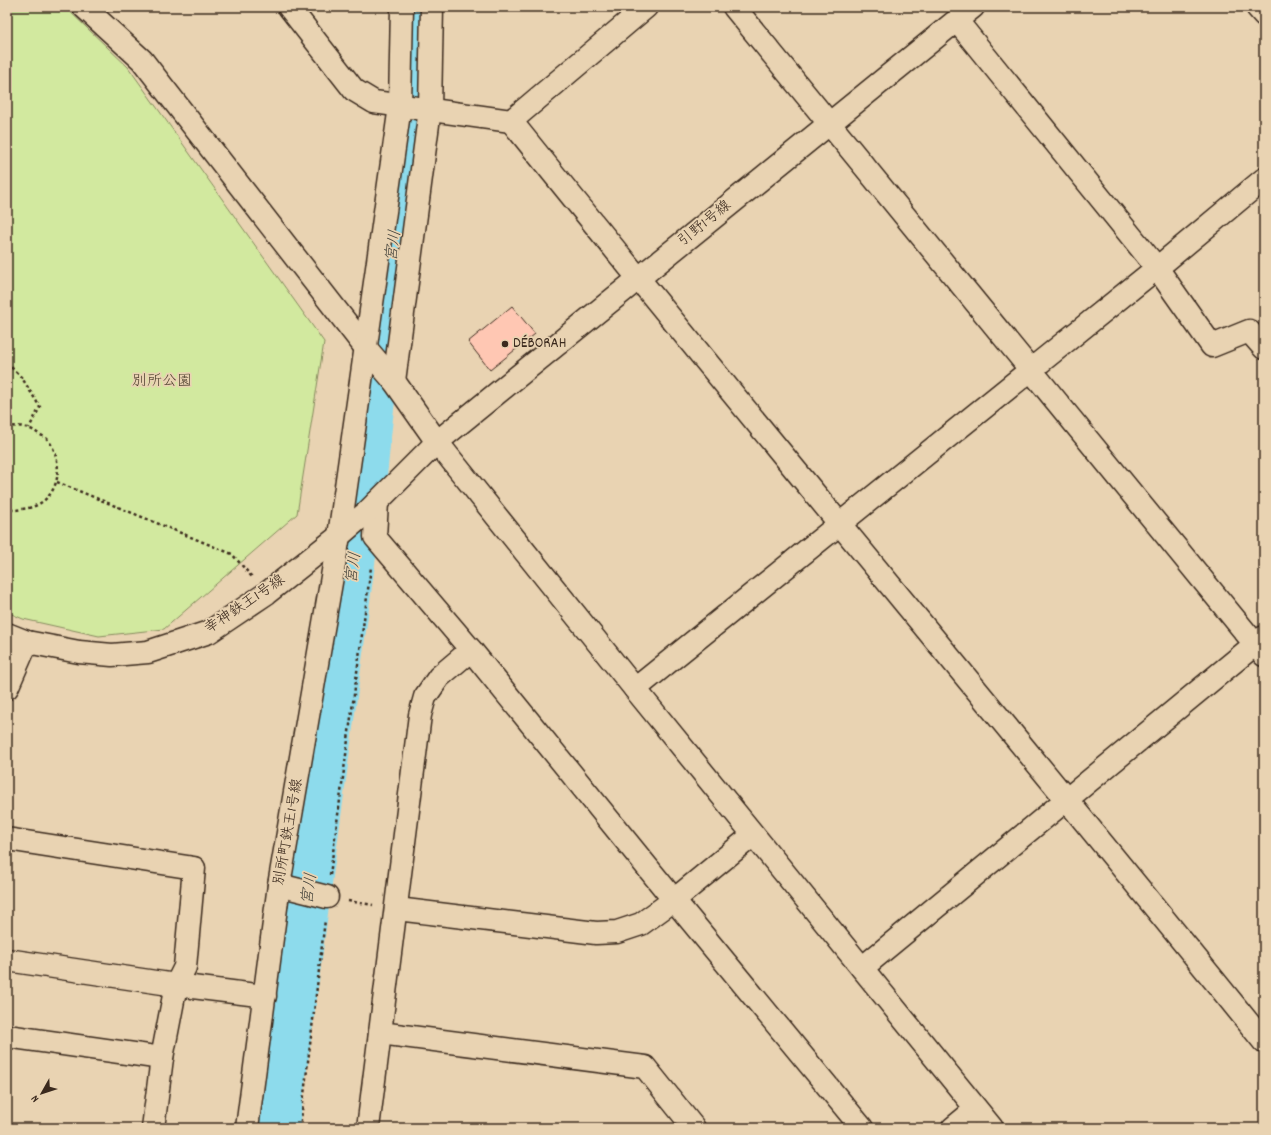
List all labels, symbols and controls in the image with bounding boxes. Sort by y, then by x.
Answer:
street label: 引野1号線 [673,196,737,252]
water label: 宮川 [380,229,408,263]
place label: DÉBORAH [513,333,566,355]
marker: DÉBORAH [500,339,510,349]
park label: 別所公園 [132,371,192,393]
water label: 宮川 [340,551,368,585]
street label: 幸神鉄王1号線 [200,570,290,640]
street label: 別所町鉄王1号線 [269,777,309,887]
water label: 宮川 [296,872,324,906]
north arrow [22,1073,62,1113]
text: N [28,1090,44,1105]

